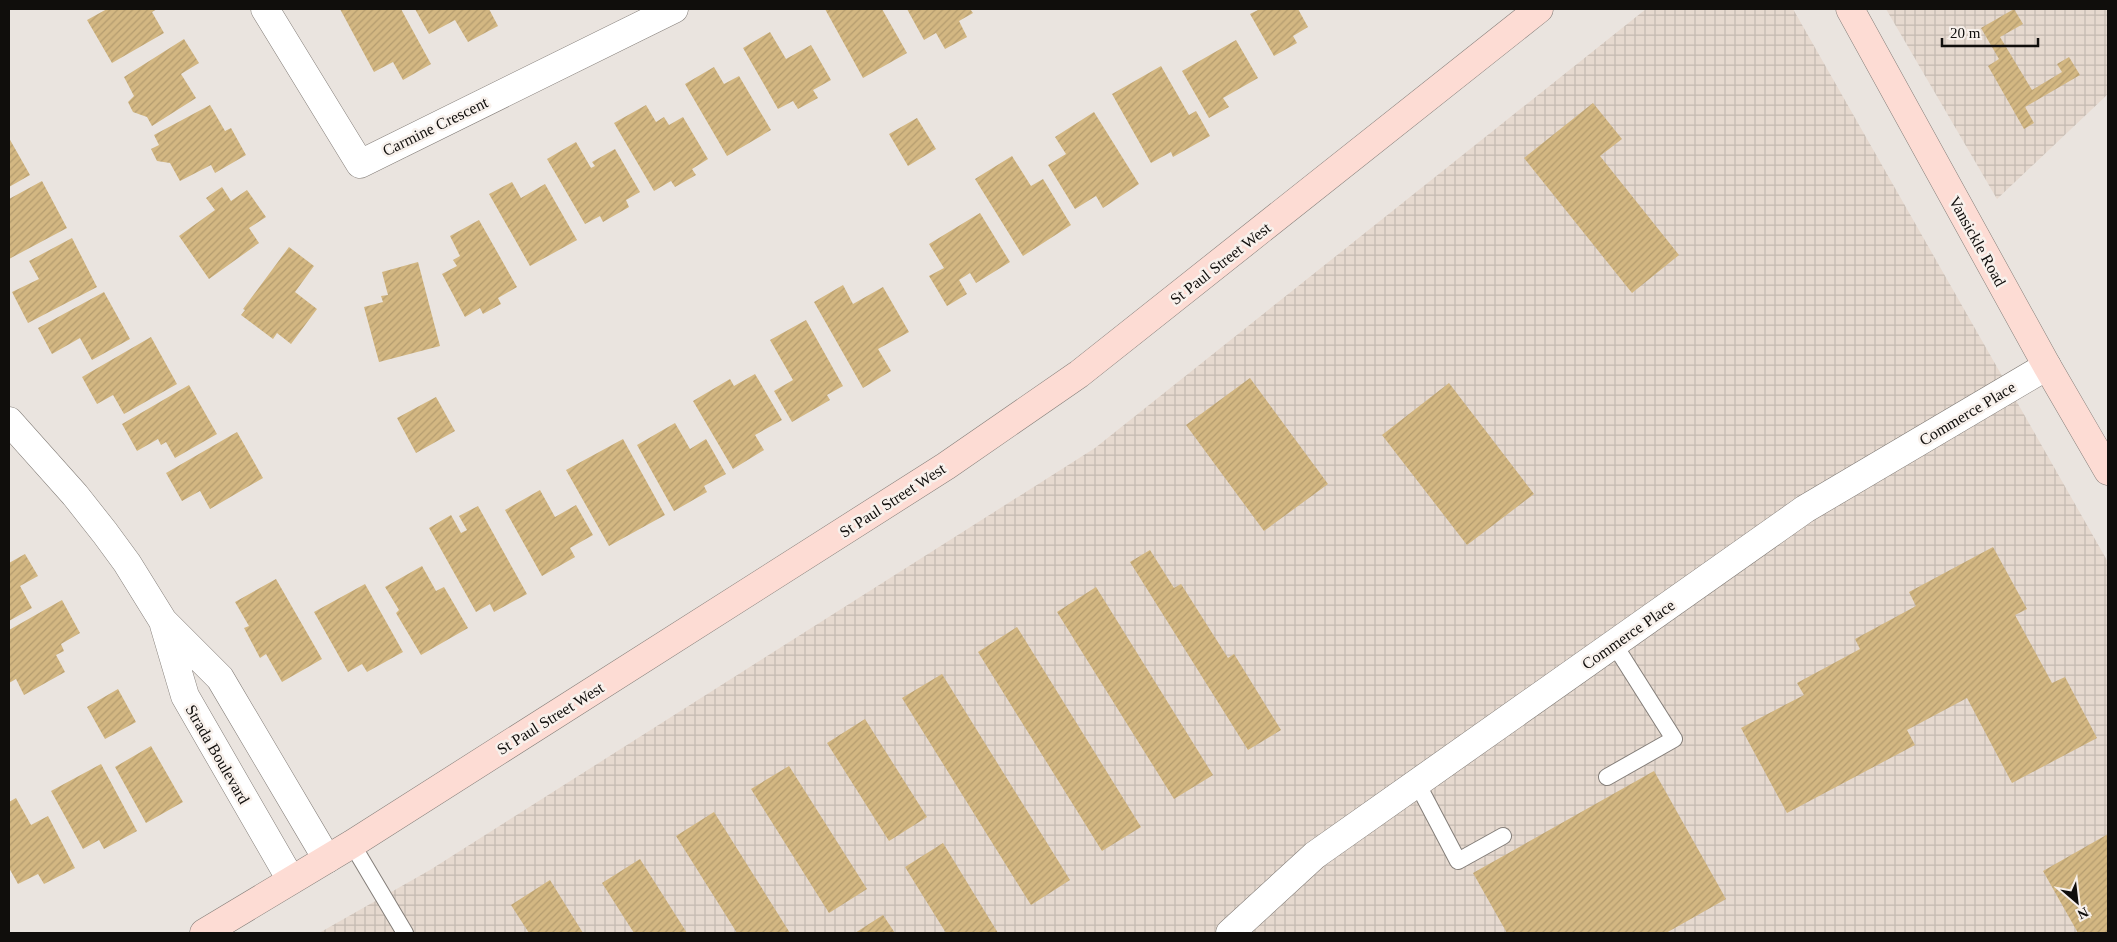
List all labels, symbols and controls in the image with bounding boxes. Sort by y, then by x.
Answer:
scale bar [1942,15,2038,47]
text: 20 m [1950,25,1981,41]
street label: Carmine Crescent [380,93,491,159]
street label: Vansickle Road [1946,193,2009,289]
street label: St Paul Street West [1167,219,1274,308]
street label: Commerce Place [1916,378,2018,449]
street label: St Paul Street West [836,460,949,541]
street label: Commerce Place [1579,596,1678,673]
street label: St Paul Street West [494,678,607,758]
street label: Strada Boulevard [182,702,253,807]
north arrow [2052,877,2102,927]
text: N [2075,904,2091,922]

